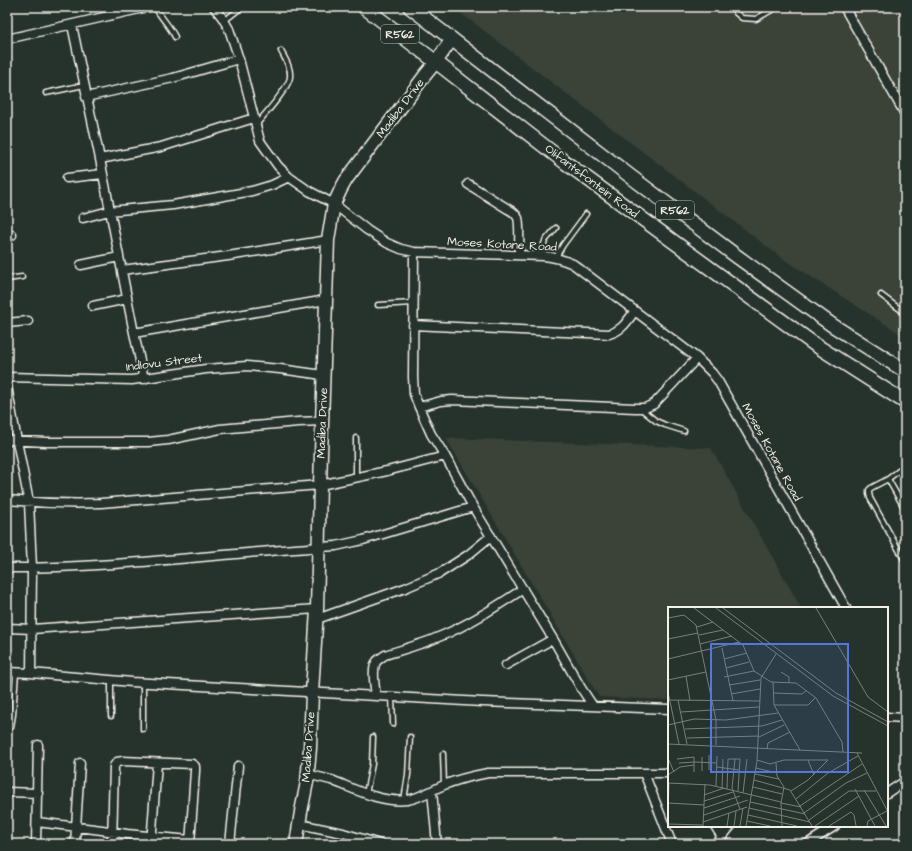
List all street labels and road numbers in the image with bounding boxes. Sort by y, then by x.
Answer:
road number: R562 [381,25,419,43]
street label: Madiba Drive [372,75,429,142]
street label: Olifantsfontein Road [541,141,642,222]
road number: R562 [656,201,694,219]
street label: Moses Kotane Road [447,233,557,256]
street label: Indlovu Street [125,349,203,376]
street label: Madiba Drive [313,387,332,459]
street label: Moses Kotane Road [737,400,806,504]
street label: Madiba Drive [298,711,319,783]

